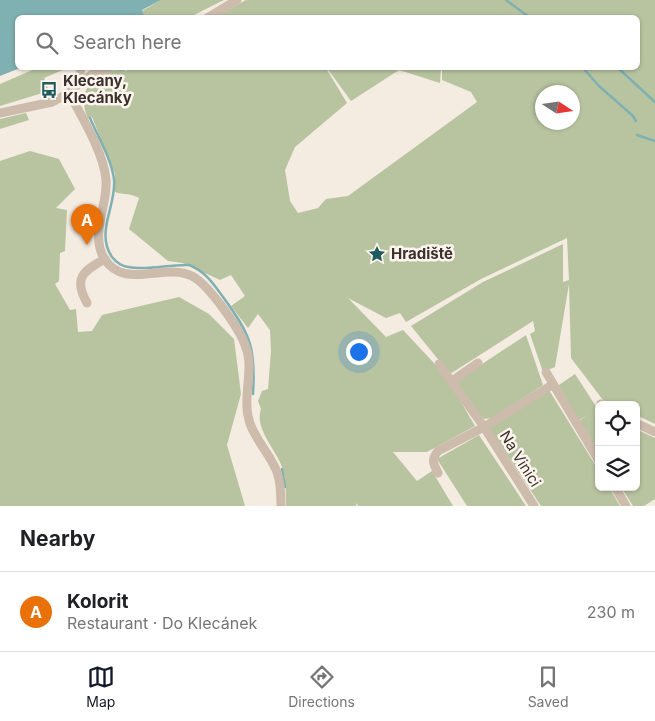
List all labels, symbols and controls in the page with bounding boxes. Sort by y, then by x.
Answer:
search box [15,15,640,70]
icon: search [33,29,61,57]
text: Search here [73,31,182,54]
place label: Klecany, Klecánky [63,71,132,107]
bus stop icon: Klecany, Klecánky [39,80,59,100]
north arrow [535,85,580,130]
pin: A [71,204,103,245]
place icon: Hradiště [367,244,387,264]
place label: Hradiště [391,244,453,263]
your location [346,339,372,365]
map controls [595,401,640,491]
button: locate [595,401,640,446]
street label: Na Vinici [496,427,545,490]
button: layers [595,446,640,491]
text: Nearby [20,526,95,551]
text: Kolorit [67,590,128,613]
text: A [30,602,42,622]
text: 230 m [587,602,635,622]
text: Restaurant · Do Klecánek [67,613,257,633]
tab: Map [86,663,115,710]
tab: Directions [288,663,355,710]
tab: Saved [528,663,569,710]

